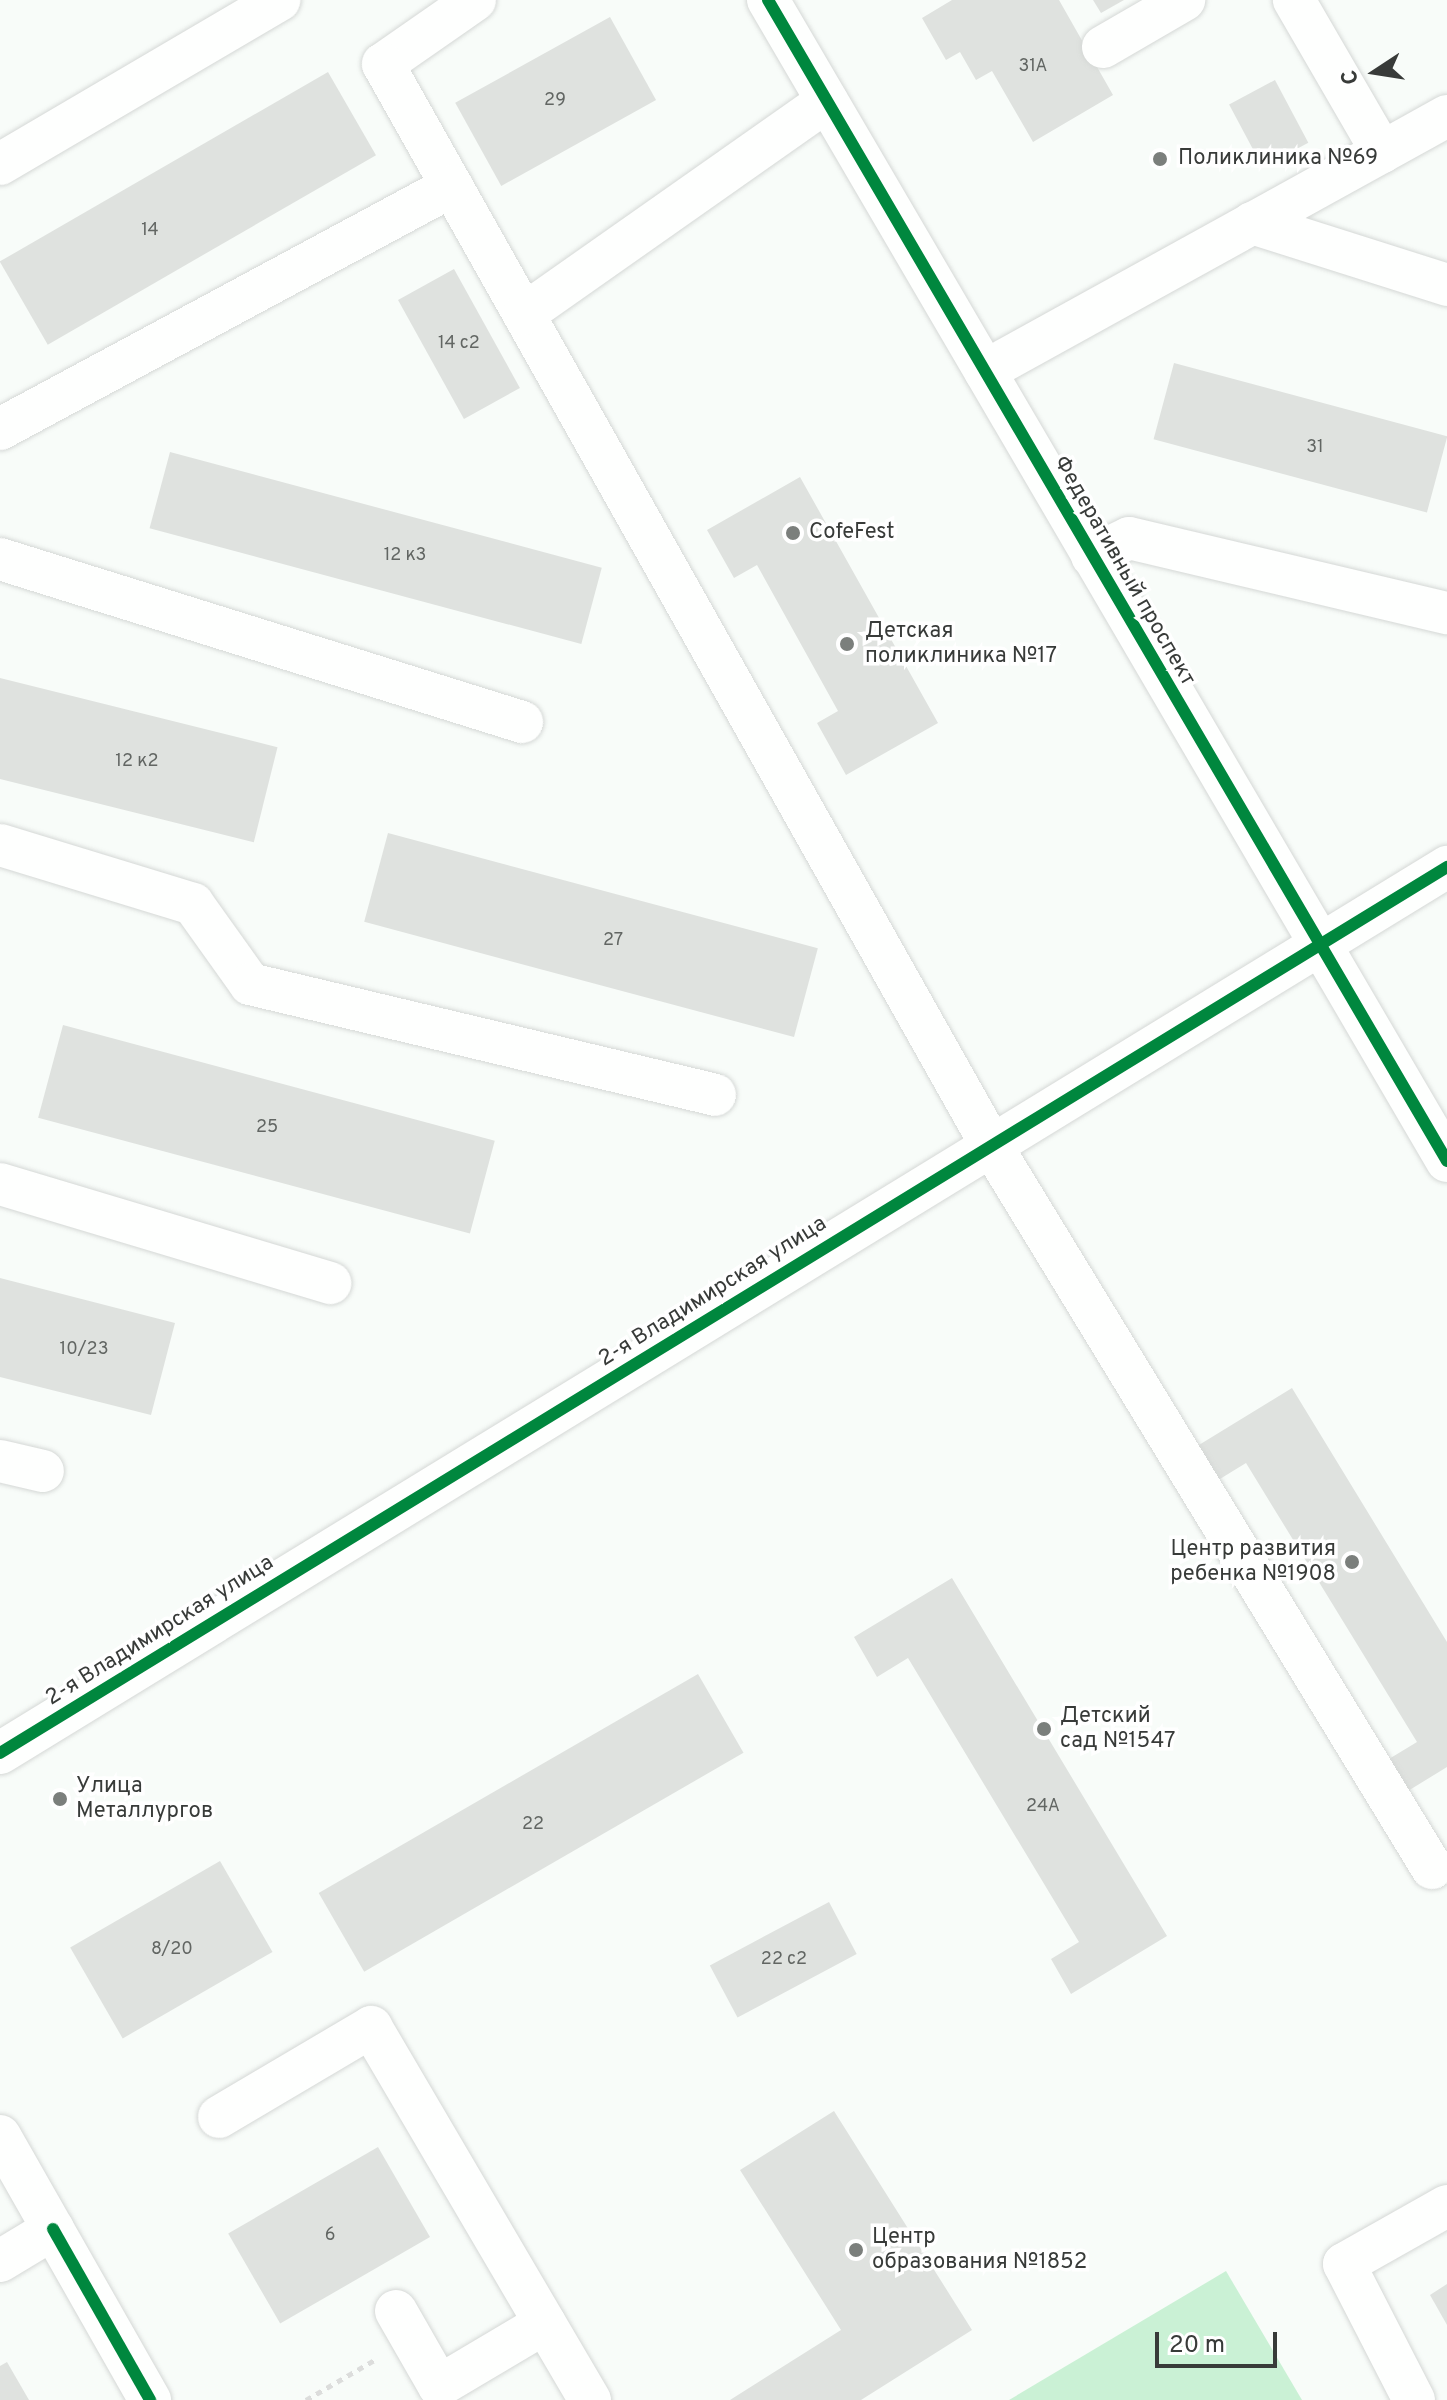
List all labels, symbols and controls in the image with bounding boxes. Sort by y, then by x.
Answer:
north arrow [1335,32,1415,112]
house number: 31А [1018,56,1048,78]
text: С [1336,67,1366,87]
house number: 29 [544,90,566,112]
place label: Поликлиника №69 [1178,146,1378,172]
marker: Поликлиника №69 [1149,148,1171,170]
house number: 14 [141,220,159,242]
house number: 14 с2 [438,333,480,355]
house number: 31 [1306,437,1324,459]
street label: Федеративный проспект [1047,452,1201,690]
place label: CofeFest [809,520,895,546]
marker: CofeFest [784,524,802,542]
house number: 12 к3 [384,545,426,567]
place label: Детская поликлиника №17 [865,618,1057,670]
marker: Детская поликлиника №17 [836,633,858,655]
house number: 12 к2 [115,751,159,773]
house number: 27 [603,930,623,952]
house number: 25 [256,1117,278,1139]
street label: 2-я Владимирская улица [594,1211,832,1373]
house number: 10/23 [60,1339,108,1361]
place label: Центр развития ребенка №1908 [1170,1536,1336,1588]
street label: 2-я Владимирская улица [41,1550,279,1712]
marker: Центр развития ребенка №1908 [1343,1553,1361,1571]
place label: Детский сад №1547 [1060,1703,1176,1754]
marker: Детский сад №1547 [1035,1720,1053,1738]
place label: Улица Металлургов [76,1773,213,1824]
marker: Улица Металлургов [51,1790,69,1808]
house number: 24А [1026,1796,1060,1818]
house number: 22 [522,1814,544,1836]
house number: 8/20 [151,1939,193,1961]
house number: 22 с2 [761,1949,807,1971]
place label: Центр образования №1852 [872,2224,1087,2276]
house number: 6 [325,2225,335,2247]
marker: Центр образования №1852 [847,2241,865,2259]
scale bar [1159,2316,1281,2366]
text: 20 m [1169,2331,1225,2361]

